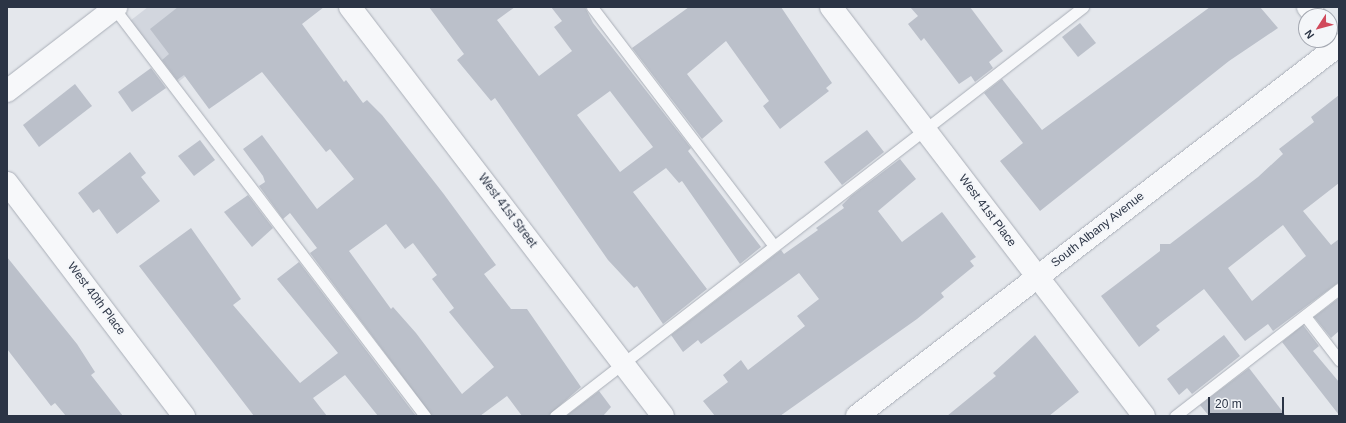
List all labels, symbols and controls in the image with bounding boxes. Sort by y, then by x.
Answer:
north arrow [1298,8,1338,48]
text: N [1302,28,1316,41]
street label: West 41st Street [475,171,539,251]
street label: West 41st Place [955,172,1019,250]
street label: South Albany Avenue [1048,189,1148,271]
street label: West 40th Place [64,260,128,338]
scale bar [1210,389,1286,415]
text: 20 m [1215,397,1242,411]

